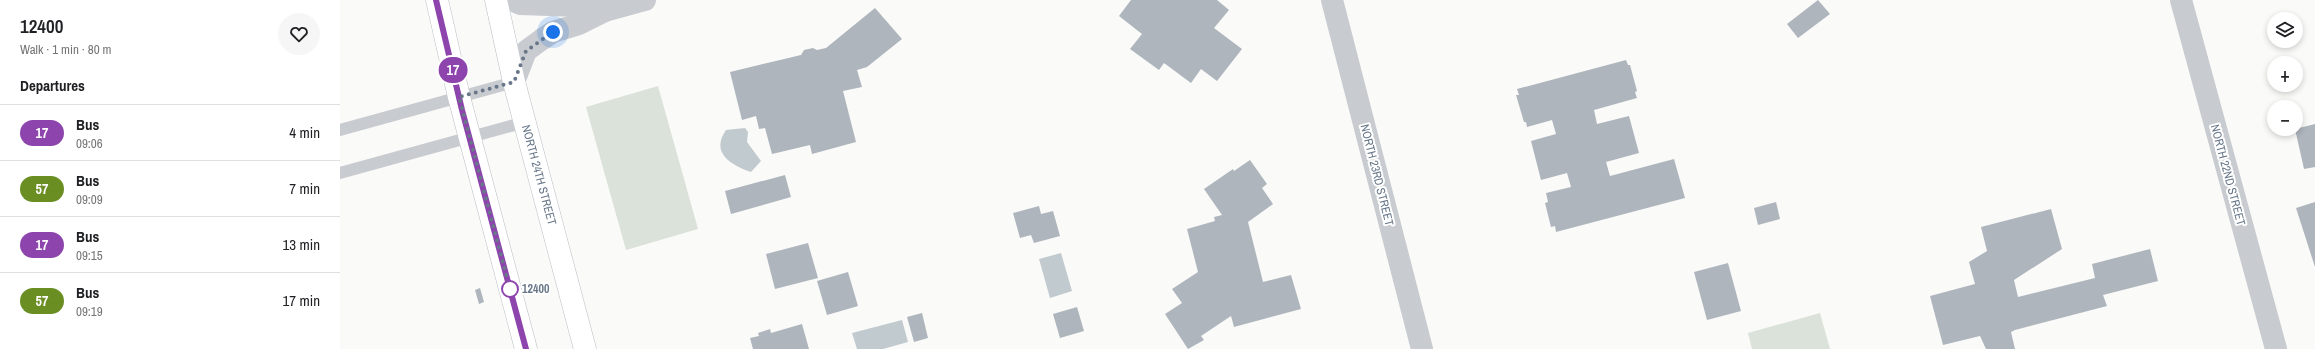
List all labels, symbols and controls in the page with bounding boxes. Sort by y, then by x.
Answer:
map controls [2267,12,2303,136]
button: layers [2267,12,2303,48]
text: 12400 [20,13,63,39]
button: heart [278,13,320,55]
your location [543,22,563,42]
text: Walk · 1 min · 80 m [20,41,111,58]
button: + [2267,56,2303,92]
line badge: 17 [435,57,471,83]
text: 17 [447,61,459,79]
text: Departures [20,75,85,96]
button: − [2267,100,2303,136]
text: Bus [76,114,99,135]
text: 4 min [289,122,320,143]
street label: NORTH 23RD STREET [1357,122,1397,228]
street label: NORTH 24TH STREET [518,123,560,227]
street label: NORTH 22ND STREET [2207,123,2249,227]
text: 17 [36,124,48,142]
text: 09:06 [76,135,103,152]
text: Bus [76,170,99,191]
text: 7 min [289,178,320,199]
text: 57 [36,180,48,198]
text: 09:09 [76,191,103,208]
text: Bus [76,226,99,247]
text: 13 min [282,234,320,255]
text: 17 [36,236,48,254]
text: 09:15 [76,247,103,264]
marker: 12400 [501,280,519,298]
place label: 12400 [522,281,550,297]
text: Bus [76,282,99,303]
text: 17 min [282,290,320,311]
text: 57 [36,292,48,310]
text: 09:19 [76,303,103,320]

